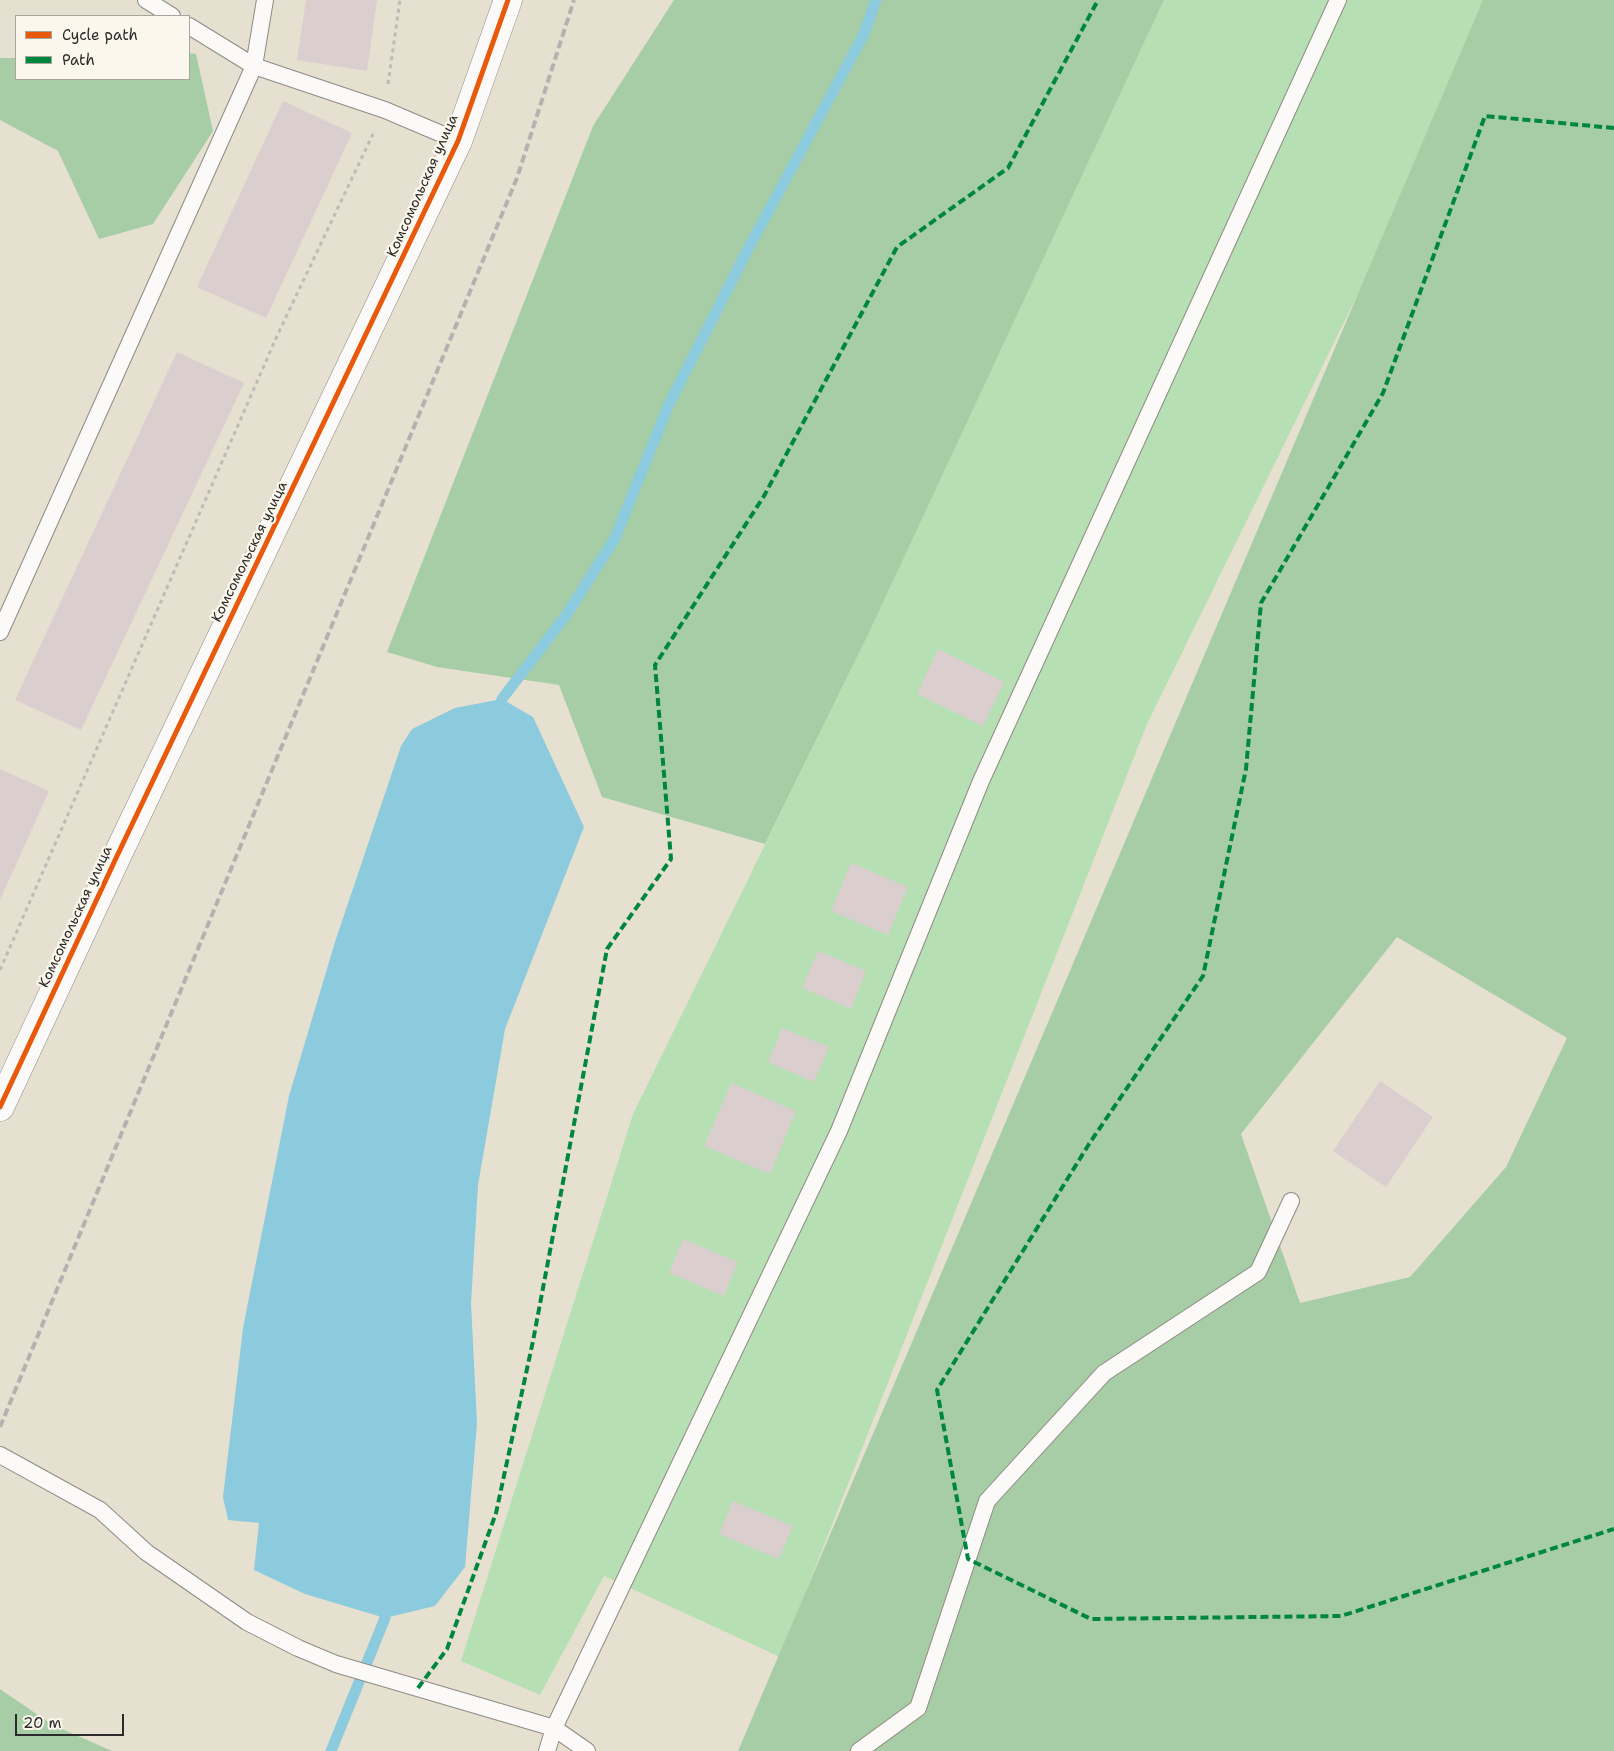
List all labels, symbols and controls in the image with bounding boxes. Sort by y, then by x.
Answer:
legend [15,15,190,80]
text: Cycle path [62,25,138,45]
text: Path [62,50,95,70]
street label: Комсомольская улица [384,112,462,260]
street label: Комсомольская улица [209,479,291,625]
street label: Комсомольская улица [36,843,116,991]
scale bar [18,1704,126,1736]
text: 20 m [23,1713,62,1733]

